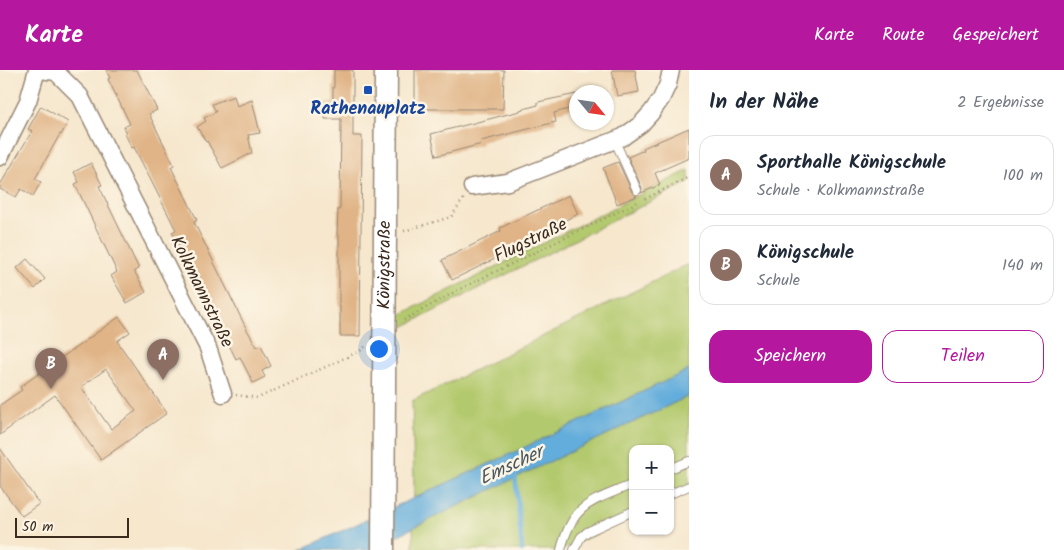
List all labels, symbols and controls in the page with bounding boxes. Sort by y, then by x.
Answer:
text: Karte [25,16,83,55]
text: Karte [814,21,854,50]
text: Route [882,21,925,50]
text: Gespeichert [953,21,1039,50]
marker: Rathenauplatz [362,84,374,96]
north arrow [569,85,614,130]
text: In der Nähe [709,86,819,119]
text: 2 Ergebnisse [957,90,1044,115]
place label: Rathenauplatz [310,95,426,124]
text: Sporthalle Königschule [757,148,946,178]
text: A [721,163,731,188]
text: 100 m [1003,163,1043,188]
text: Schule · Kolkmannstraße [757,178,924,203]
street label: Flugstraße [489,211,573,271]
street label: Königstraße [370,220,400,310]
street label: Kolkmannstraße [161,231,241,353]
text: Königschule [757,238,854,268]
text: B [721,253,731,278]
text: 140 m [1002,253,1043,278]
text: Schule [757,268,800,293]
button: Speichern [709,330,872,383]
button: Teilen [882,330,1044,383]
your location [366,336,392,362]
pin: A [147,339,179,380]
pin: B [35,348,67,389]
water label: Emscher [474,437,551,494]
map controls [629,445,674,535]
button: + [629,445,674,490]
button: − [629,490,674,535]
scale bar [15,515,129,538]
text: 50 m [22,516,53,538]

